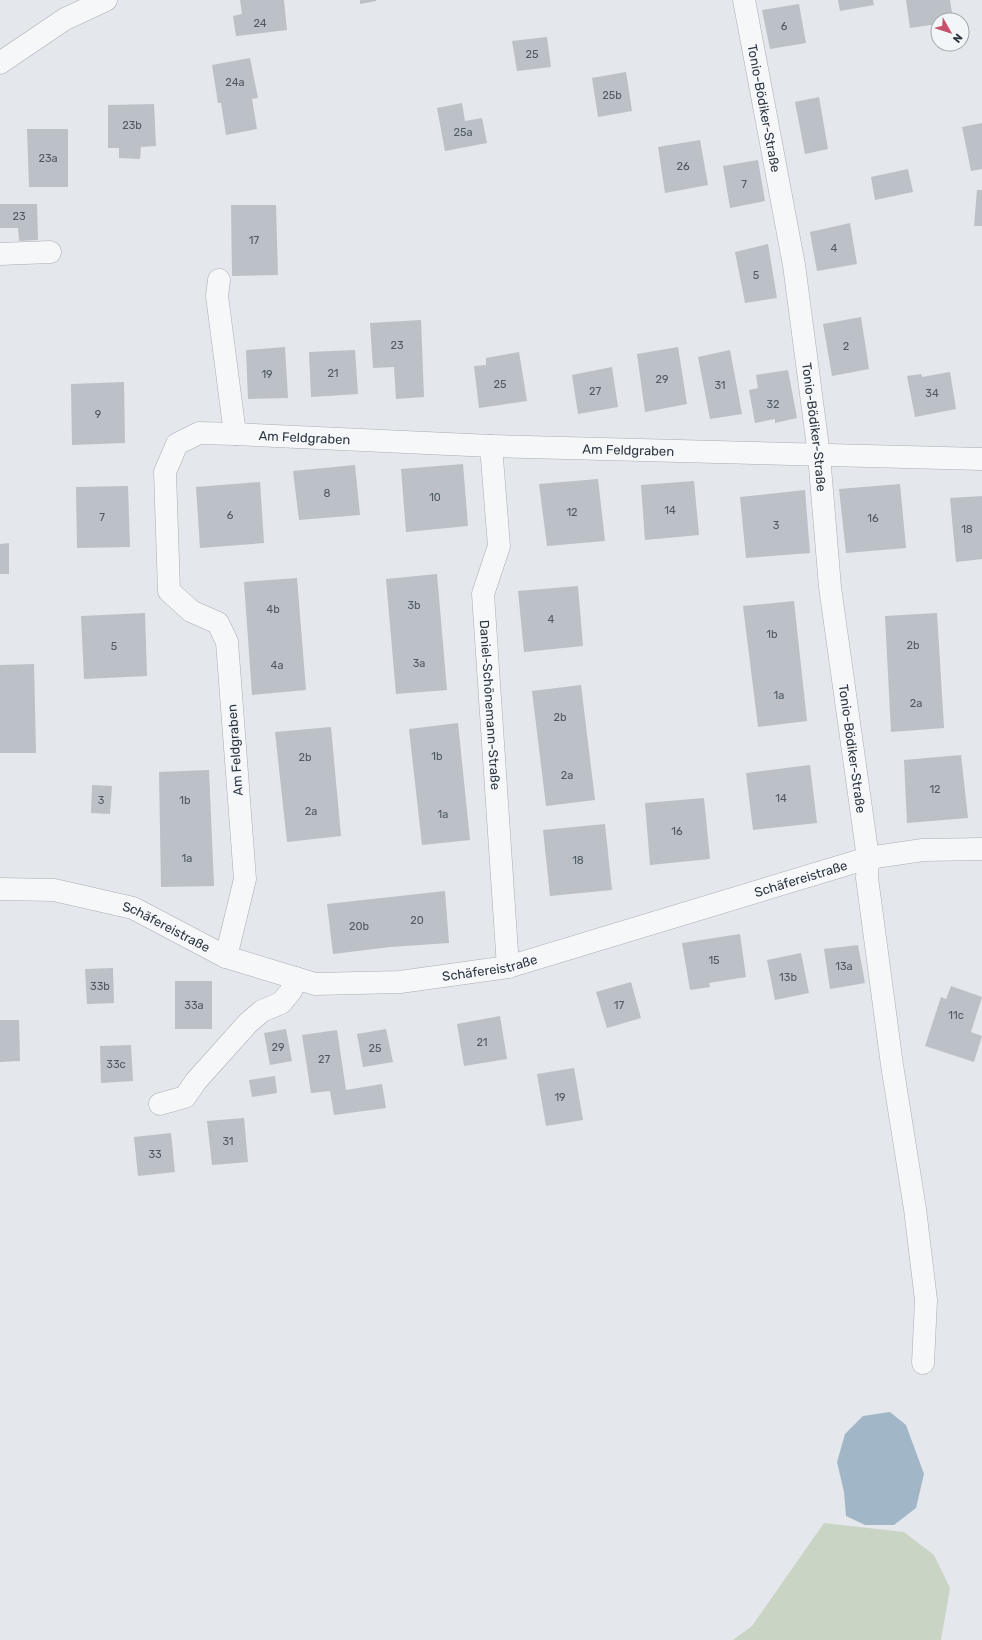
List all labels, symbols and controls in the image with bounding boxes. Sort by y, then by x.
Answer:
north arrow [930,12,970,52]
house number: 24 [253,17,267,30]
house number: 6 [781,20,788,33]
text: N [950,31,965,45]
street label: Tonio-Bödiker-Straße [745,43,784,173]
house number: 25 [526,48,539,61]
house number: 24a [225,76,245,89]
house number: 25b [602,89,622,102]
house number: 23b [122,119,142,132]
house number: 25a [453,126,473,139]
house number: 23a [38,152,58,165]
house number: 26 [676,160,690,173]
house number: 7 [741,178,747,191]
house number: 23 [12,210,26,223]
house number: 17 [249,234,260,247]
house number: 4 [831,242,838,255]
house number: 5 [753,269,760,282]
house number: 23 [390,339,404,352]
house number: 2 [843,340,849,353]
street label: Tonio-Bödiker-Straße [799,362,830,492]
house number: 21 [327,367,339,380]
house number: 19 [261,368,273,381]
house number: 29 [656,373,668,386]
house number: 25 [494,378,507,391]
house number: 31 [714,379,726,392]
house number: 27 [589,385,601,398]
house number: 34 [925,387,939,400]
house number: 32 [766,398,780,411]
house number: 9 [95,408,101,421]
street label: Am Feldgraben [258,428,351,447]
street label: Am Feldgraben [582,441,674,458]
house number: 8 [324,487,331,500]
house number: 10 [429,491,441,504]
house number: 14 [664,504,676,517]
house number: 12 [566,506,578,519]
house number: 6 [227,509,234,522]
house number: 7 [99,511,105,524]
house number: 16 [867,512,879,525]
house number: 3 [773,519,780,532]
house number: 18 [961,523,973,536]
house number: 3b [407,599,421,612]
house number: 4b [266,603,280,616]
house number: 4 [548,613,555,626]
street label: Daniel-Schönemann-Straße [477,619,504,790]
house number: 1b [766,628,778,641]
house number: 2b [906,639,920,652]
house number: 5 [111,640,118,653]
house number: 3a [413,657,425,670]
house number: 4a [271,659,283,672]
street label: Tonio-Bödiker-Straße [836,683,869,814]
house number: 1a [774,689,784,702]
house number: 2a [910,697,922,710]
street label: Am Feldgraben [224,704,247,796]
house number: 2b [553,711,567,724]
house number: 1b [431,750,443,763]
house number: 2b [298,751,312,764]
house number: 2a [561,769,573,782]
house number: 12 [929,783,941,796]
house number: 14 [775,792,787,805]
house number: 3 [98,794,105,807]
house number: 1b [179,794,191,807]
house number: 2a [305,805,317,818]
house number: 1a [438,808,448,821]
house number: 16 [671,825,683,838]
house number: 1a [182,852,192,865]
house number: 18 [572,854,584,867]
street label: Schäfereistraße [752,857,849,900]
street label: Schäfereistraße [121,898,213,955]
house number: 20 [410,914,424,927]
house number: 20b [349,920,369,933]
street label: Schäfereistraße [441,951,539,984]
house number: 15 [708,954,720,967]
house number: 13a [835,960,853,973]
house number: 13b [779,971,797,984]
house number: 33b [90,980,110,993]
house number: 33a [184,999,204,1012]
house number: 17 [614,999,625,1012]
house number: 11c [948,1009,964,1022]
house number: 21 [476,1036,488,1049]
house number: 29 [272,1041,284,1054]
house number: 25 [369,1042,382,1055]
house number: 27 [318,1053,330,1066]
house number: 33c [106,1058,126,1071]
house number: 19 [554,1091,566,1104]
house number: 31 [222,1135,234,1148]
house number: 33 [148,1148,162,1161]

